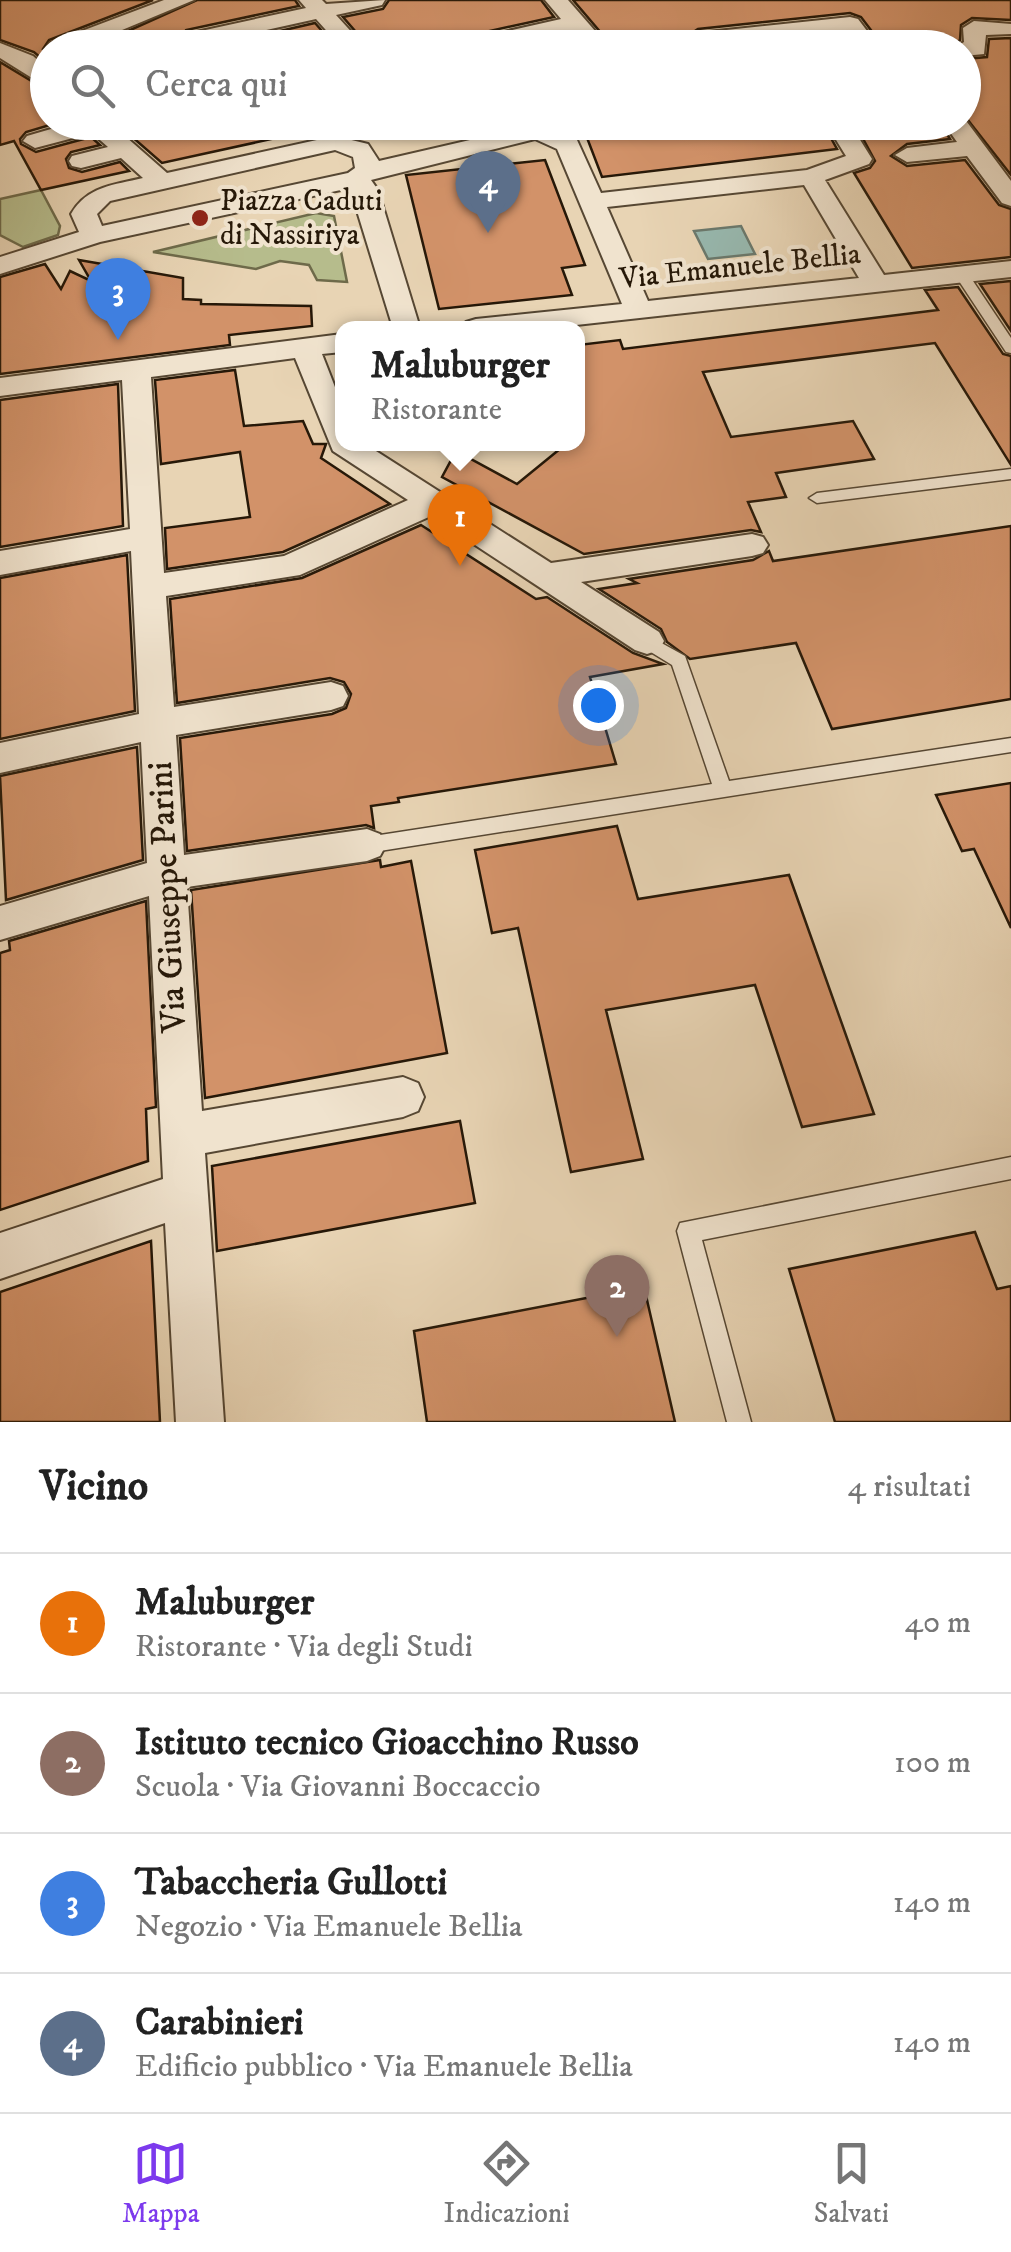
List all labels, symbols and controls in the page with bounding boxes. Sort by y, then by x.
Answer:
search box [30,30,981,140]
icon: search [65,58,120,113]
text: Cerca qui [145,61,288,109]
pin: 4 [456,150,520,233]
place label: Piazza Caduti di Nassiriya [220,183,383,254]
marker: Piazza Caduti di Nassiriya [189,207,211,229]
street label: Via Emanuele Bellia [617,236,863,298]
pin: 3 [86,258,150,340]
popup [335,321,585,451]
text: Maluburger [370,342,550,390]
text: Ristorante [370,390,502,430]
pin: 1 [428,484,492,566]
your location [573,680,624,731]
street label: Via Giuseppe Parini [139,760,197,1035]
pin: 2 [584,1254,650,1337]
text: Vicino [40,1461,148,1513]
text: 4 risultati [848,1467,971,1507]
text: Maluburger [135,1579,314,1627]
text: 1 [67,1603,78,1643]
text: 40 m [904,1603,971,1643]
text: Ristorante · Via degli Studi [135,1627,473,1667]
text: Istituto tecnico Gioacchino Russo [135,1719,639,1767]
text: 2 [65,1743,80,1783]
text: 100 m [894,1743,971,1783]
text: Scuola · Via Giovanni Boccaccio [135,1767,541,1807]
text: Tabaccheria Gullotti [135,1859,447,1907]
text: 3 [67,1883,78,1923]
text: 140 m [893,1883,971,1923]
text: Negozio · Via Emanuele Bellia [135,1907,523,1947]
text: Carabinieri [135,1999,304,2047]
text: 4 [63,2023,82,2063]
text: 140 m [893,2023,971,2063]
text: Edificio pubblico · Via Emanuele Bellia [135,2047,633,2087]
tab: Mappa [122,2136,200,2231]
tab: Indicazioni [444,2136,570,2231]
tab: Salvati [814,2136,889,2231]

